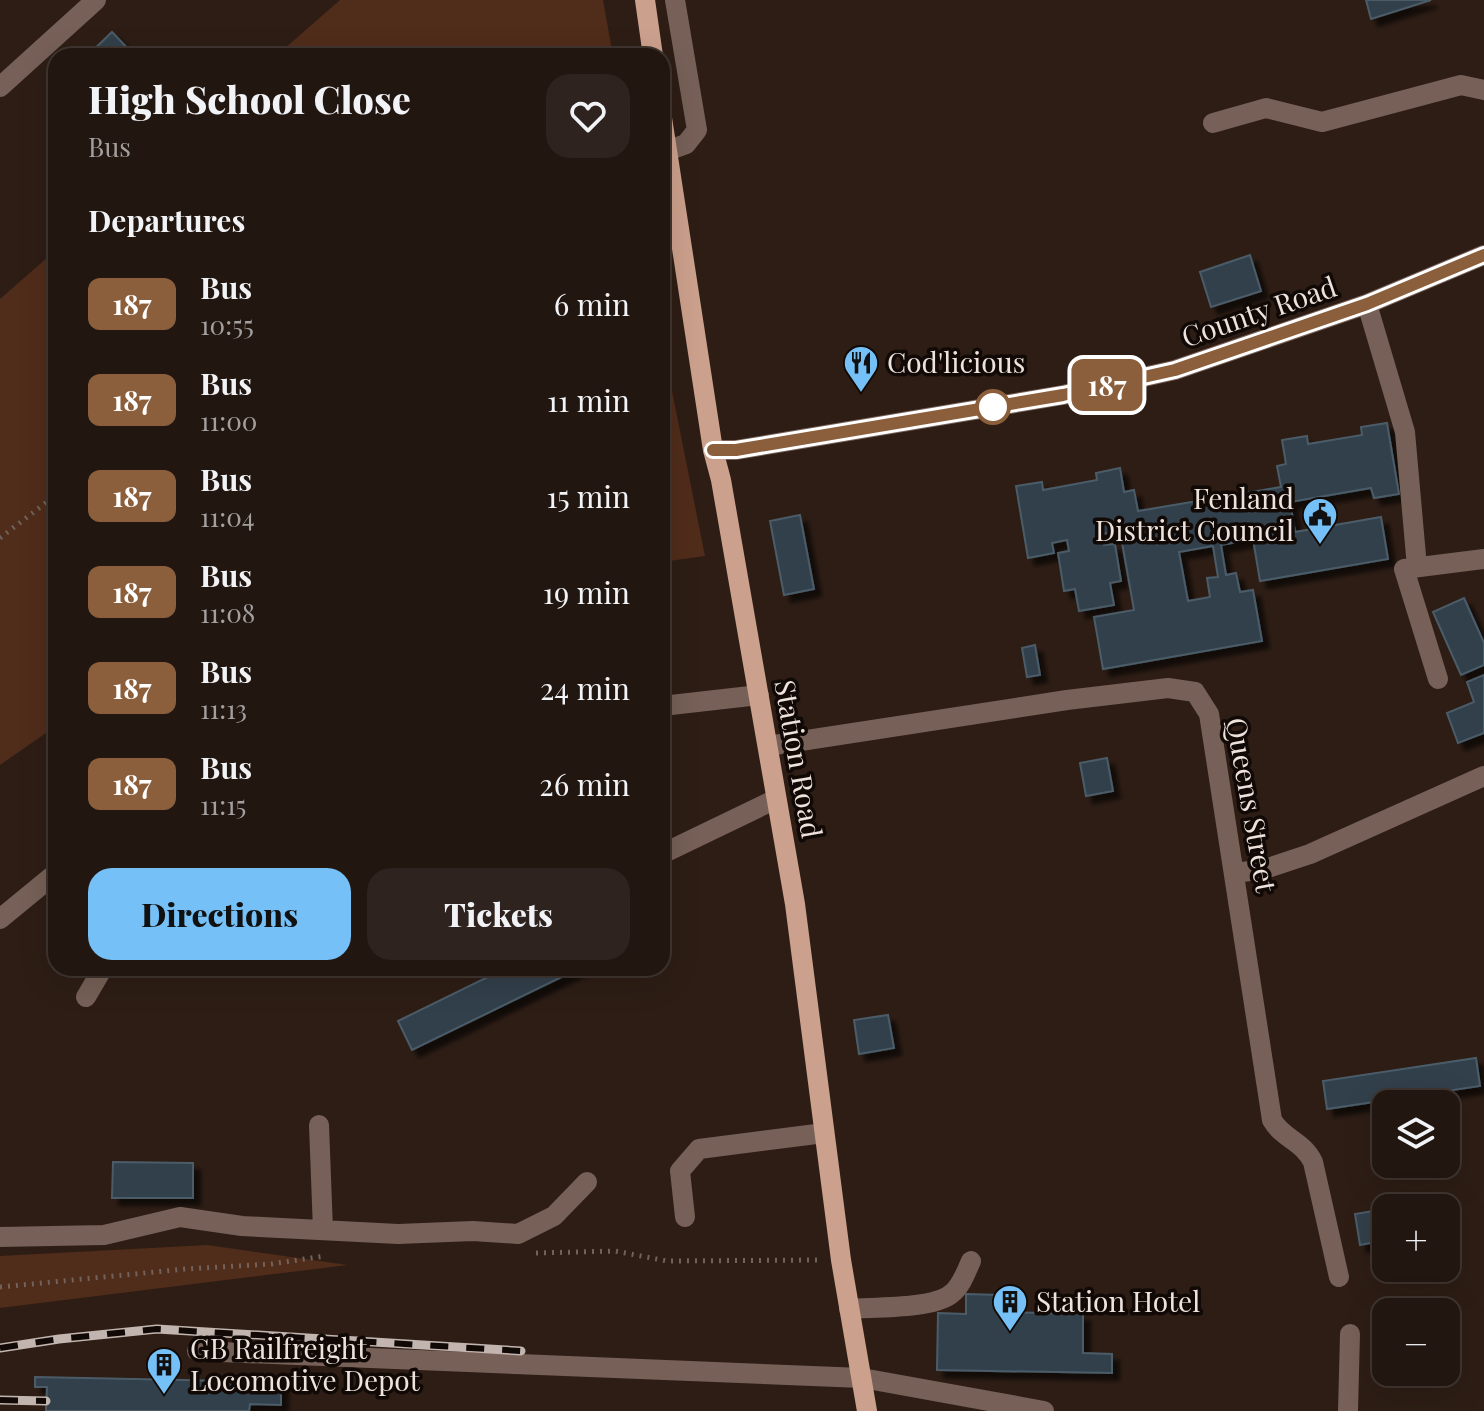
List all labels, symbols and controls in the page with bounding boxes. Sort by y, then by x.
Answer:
text: High School Close [88,73,411,124]
button: heart [546,74,630,158]
text: Bus [88,129,131,164]
text: Departures [88,200,245,240]
text: Bus [200,267,252,307]
street label: County Road [1176,267,1341,354]
text: 6 min [554,284,630,324]
text: 187 [112,285,152,322]
text: 10:55 [200,307,254,342]
place label: Cod'licious [887,343,1025,380]
restaurant icon: Cod'licious [842,344,880,394]
line badge: 187 [1061,359,1153,411]
text: Bus [200,363,252,403]
text: 187 [1087,366,1127,403]
text: 11 min [547,380,630,420]
text: 187 [112,381,152,418]
unlabelled marker [976,390,1010,424]
text: 11:00 [200,403,257,438]
text: Bus [200,459,252,499]
text: 15 min [546,476,630,516]
text: 187 [112,477,152,514]
place label: Fenland District Council [1095,479,1294,548]
public building icon: Fenland District Council [1301,496,1339,546]
text: 11:04 [200,499,255,534]
text: Bus [200,555,252,595]
text: 19 min [543,572,630,612]
text: 187 [112,573,152,610]
text: 11:08 [200,595,255,630]
text: Bus [200,651,252,691]
text: 24 min [540,668,630,708]
text: 187 [112,669,152,706]
street label: Station Road [767,677,832,841]
text: 11:13 [200,691,247,726]
street label: Queens Street [1219,714,1286,896]
text: Bus [200,747,252,787]
text: 26 min [539,764,630,804]
text: 187 [112,765,152,802]
text: 11:15 [200,787,246,822]
button: Directions [88,868,351,960]
button: Tickets [367,868,630,960]
map controls [1372,1090,1460,1386]
button: layers [1372,1090,1460,1178]
button: + [1372,1194,1460,1282]
place label: Station Hotel [1036,1282,1200,1319]
building icon: Station Hotel [991,1283,1029,1333]
button: − [1372,1298,1460,1386]
place label: GB Railfreight Locomotive Depot [190,1329,421,1398]
building icon: GB Railfreight Locomotive Depot [145,1346,183,1396]

